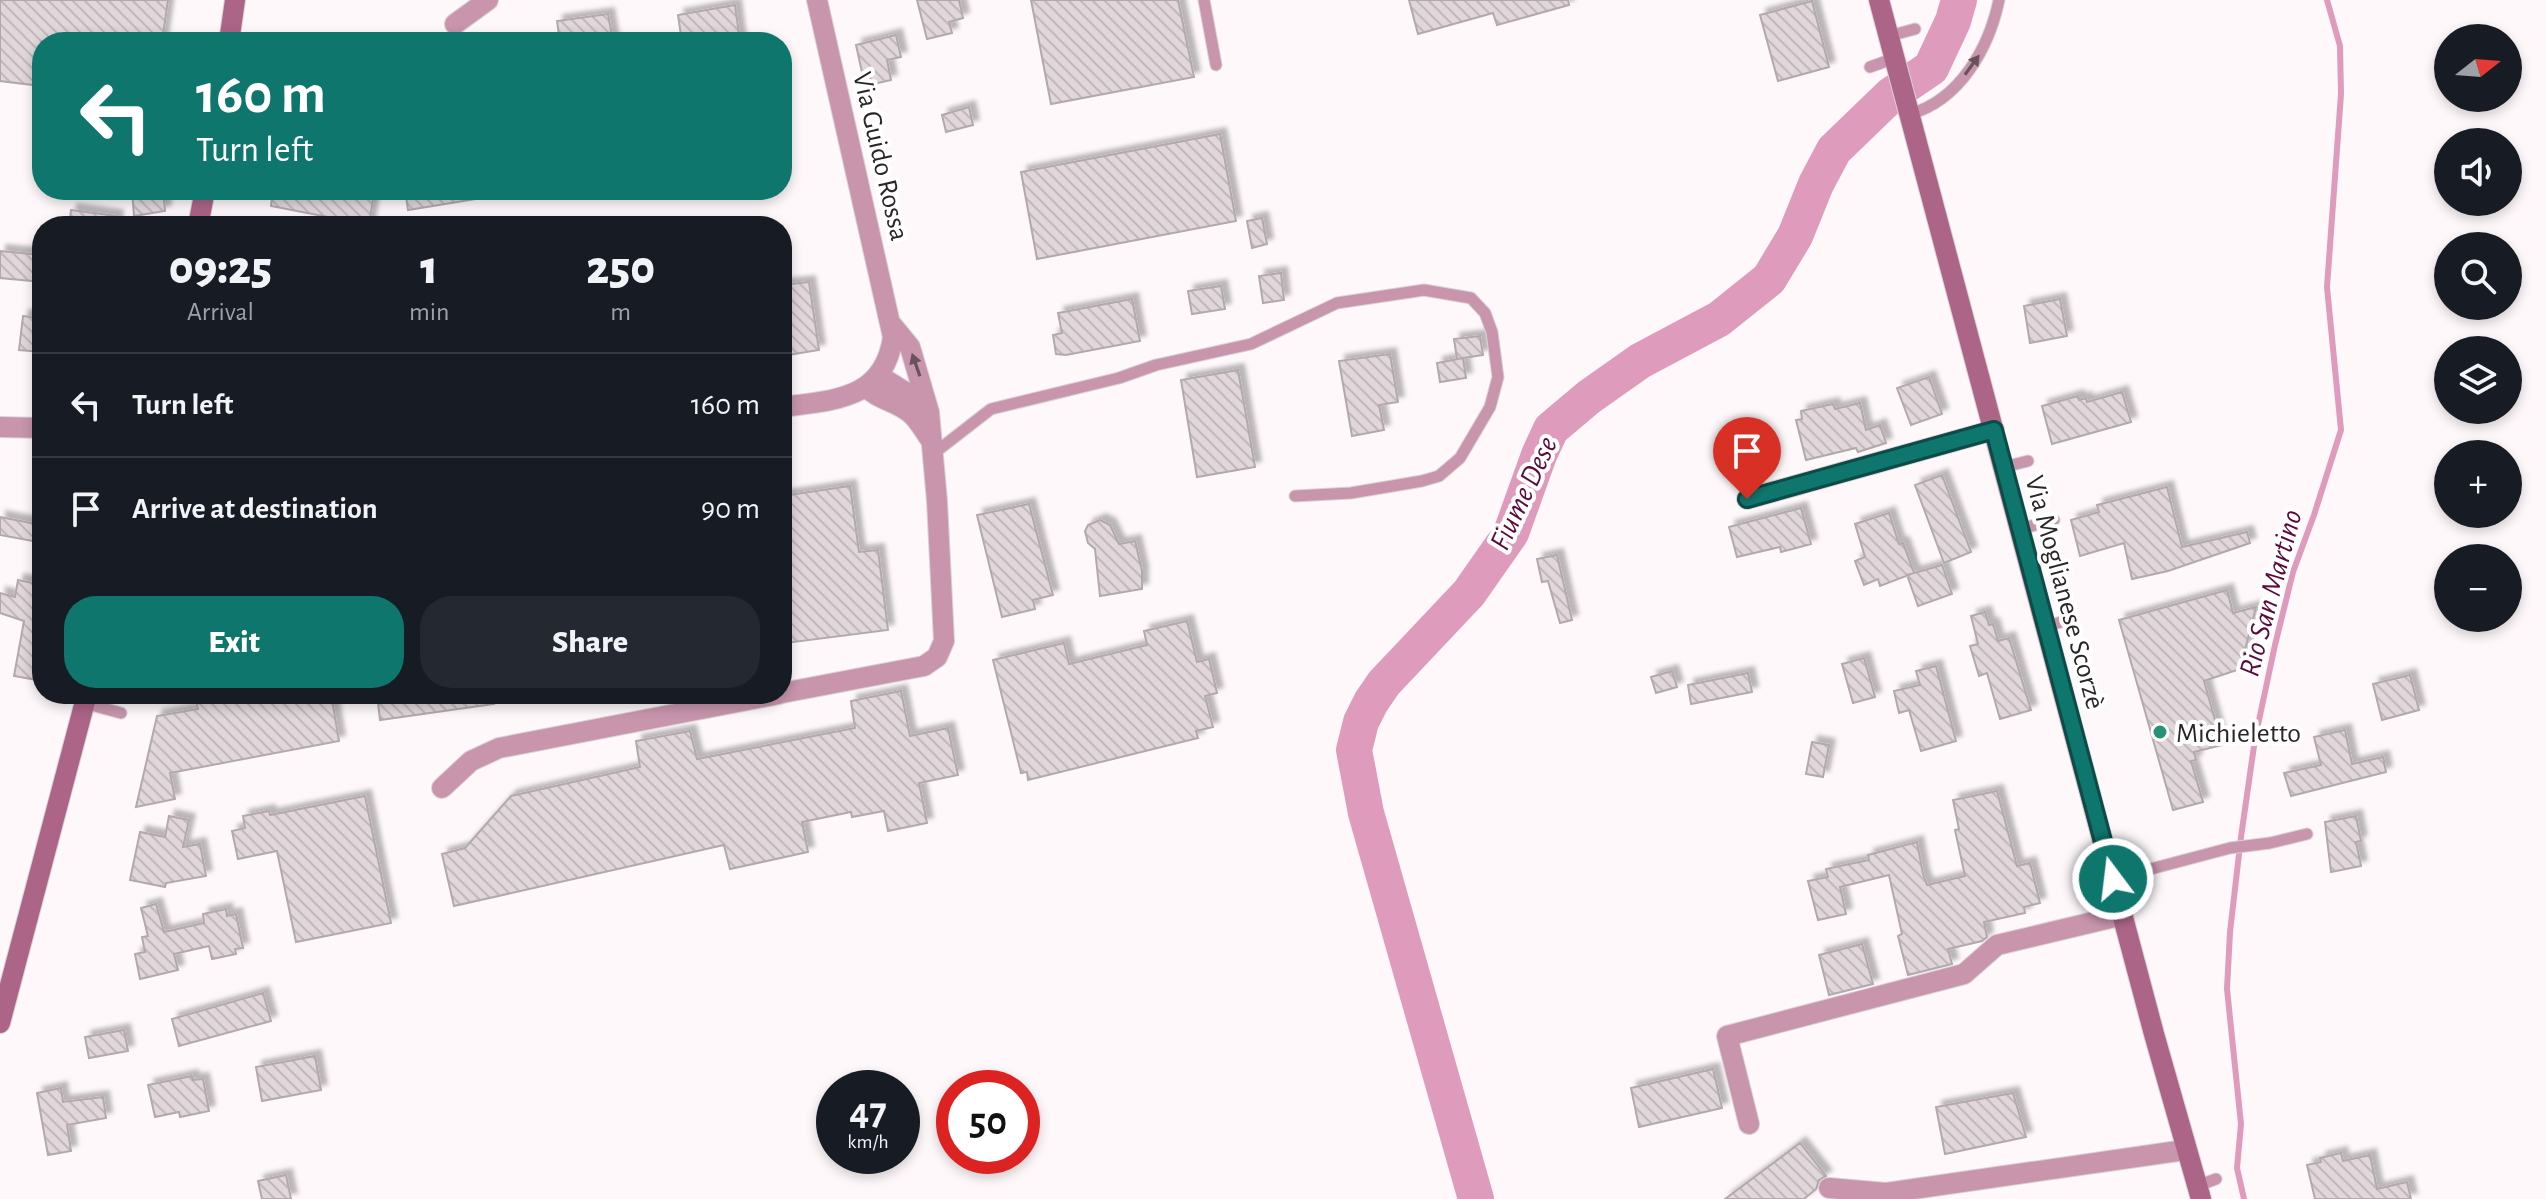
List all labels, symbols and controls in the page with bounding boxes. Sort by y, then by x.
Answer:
north arrow [2434,24,2522,112]
map controls [2434,24,2522,632]
one-way arrow [1964,54,1979,75]
icon: left [64,64,168,168]
text: 160 m [196,67,326,123]
street label: Via Guido Rossa [847,69,913,244]
button: sound [2434,128,2522,216]
text: Turn left [196,132,313,168]
button: search [2434,232,2522,320]
text: 09:25 [169,245,272,293]
text: 1 [420,245,438,293]
text: 250 [586,245,655,293]
text: Arrival [187,299,254,325]
text: min [409,299,449,325]
text: m [610,299,631,325]
button: layers [2434,336,2522,424]
one-way arrow [910,353,922,377]
icon: left [64,383,108,427]
text: Turn left [132,390,233,420]
text: 160 m [691,390,760,420]
pin [1713,417,1781,499]
icon: arrive [1725,429,1769,473]
water label: Fiume Dese [1485,432,1563,555]
button: + [2434,440,2522,528]
street label: Via Moglianese Scorzè [2019,473,2109,712]
icon: arrive [64,487,108,531]
text: Arrive at destination [132,494,378,524]
text: 90 m [701,494,760,524]
water label: Rio San Martino [2234,507,2308,680]
button: − [2434,544,2522,632]
button: Exit [64,596,404,688]
button: Share [420,596,760,688]
place label: Michieletto [2176,720,2301,748]
marker: Michieletto [2151,723,2169,741]
position arrow [2071,837,2155,921]
speed limit sign: 50 [936,1070,1040,1174]
text: 47 [849,1092,887,1132]
text: km/h [847,1132,889,1152]

